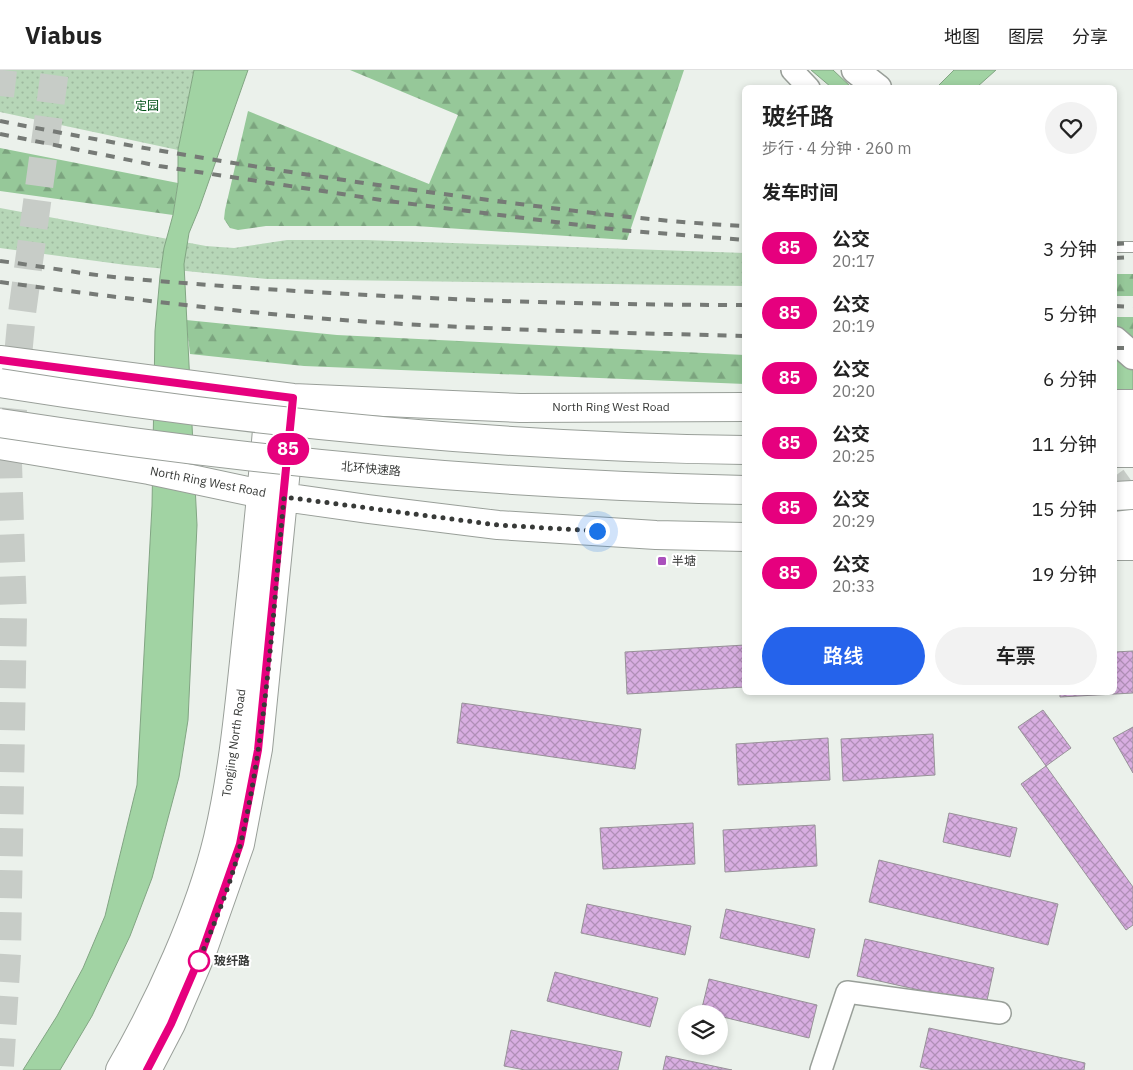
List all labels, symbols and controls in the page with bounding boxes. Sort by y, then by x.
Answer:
text: Viabus [25,19,102,51]
text: 地图 [944,25,980,48]
text: 图层 [1008,25,1044,48]
text: 分享 [1072,25,1108,48]
park label: 定园 [135,98,159,113]
text: 玻纤路 [762,100,834,132]
button: heart [1045,102,1097,154]
text: 步行 · 4 分钟 · 260 m [762,138,911,158]
text: 发车时间 [762,180,838,204]
text: 公交 [832,227,870,251]
text: 85 [779,236,800,259]
text: 3 分钟 [1043,237,1097,261]
text: 20:17 [832,251,875,271]
text: 公交 [832,292,870,316]
text: 85 [779,301,800,324]
text: 5 分钟 [1043,302,1097,326]
text: 20:19 [832,316,875,336]
text: 公交 [832,357,870,381]
text: 85 [779,366,800,389]
text: 6 分钟 [1043,367,1097,391]
text: 20:20 [832,381,875,401]
street label: North Ring West Road [552,399,670,414]
text: 公交 [832,422,870,446]
text: 85 [779,431,800,454]
text: 11 分钟 [1032,432,1097,456]
line badge: 85 [266,433,310,465]
text: 85 [277,437,299,460]
text: 20:25 [832,446,875,466]
street label: 北环快速路 [340,458,402,479]
street label: North Ring West Road [149,463,267,500]
text: 公交 [832,487,870,511]
text: 85 [779,496,800,519]
text: 15 分钟 [1032,497,1097,521]
text: 20:29 [832,511,875,531]
your location [585,519,610,544]
text: 公交 [832,552,870,576]
place label: 半塘 [672,553,696,568]
marker: 半塘 [656,555,668,567]
text: 85 [779,561,800,584]
text: 19 分钟 [1032,562,1097,586]
text: 20:33 [832,576,875,596]
button: 路线 [762,627,925,685]
button: 车票 [935,627,1097,685]
street label: Tongjing North Road [218,688,249,798]
marker: 玻纤路 [188,950,210,972]
place label: 玻纤路 [214,953,250,968]
map controls [678,1005,728,1055]
button: layers [678,1005,728,1055]

